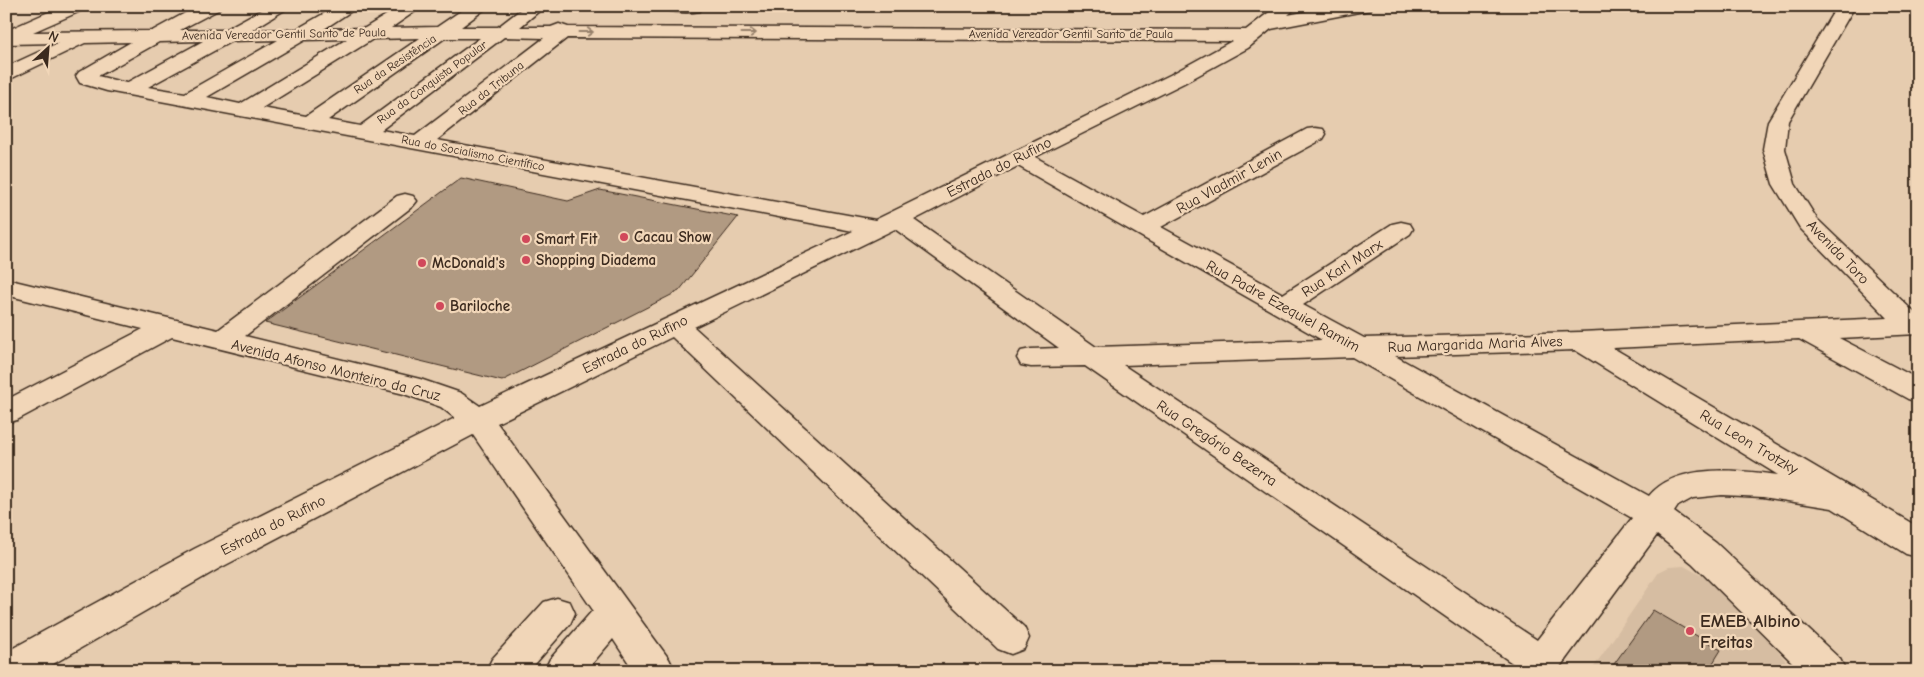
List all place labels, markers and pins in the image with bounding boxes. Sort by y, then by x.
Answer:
place label: Cacau Show [634,228,712,246]
place label: Smart Fit [536,230,598,248]
marker: Cacau Show [618,231,630,243]
marker: Smart Fit [520,233,532,245]
place label: Shopping Diadema [536,251,656,269]
place label: McDonald's [432,254,505,272]
marker: Shopping Diadema [520,254,532,266]
marker: McDonald's [416,257,428,269]
place label: Bariloche [450,297,510,315]
marker: Bariloche [434,300,446,312]
place label: EMEB Albino Freitas [1700,611,1800,653]
marker: EMEB Albino Freitas [1684,625,1696,637]

